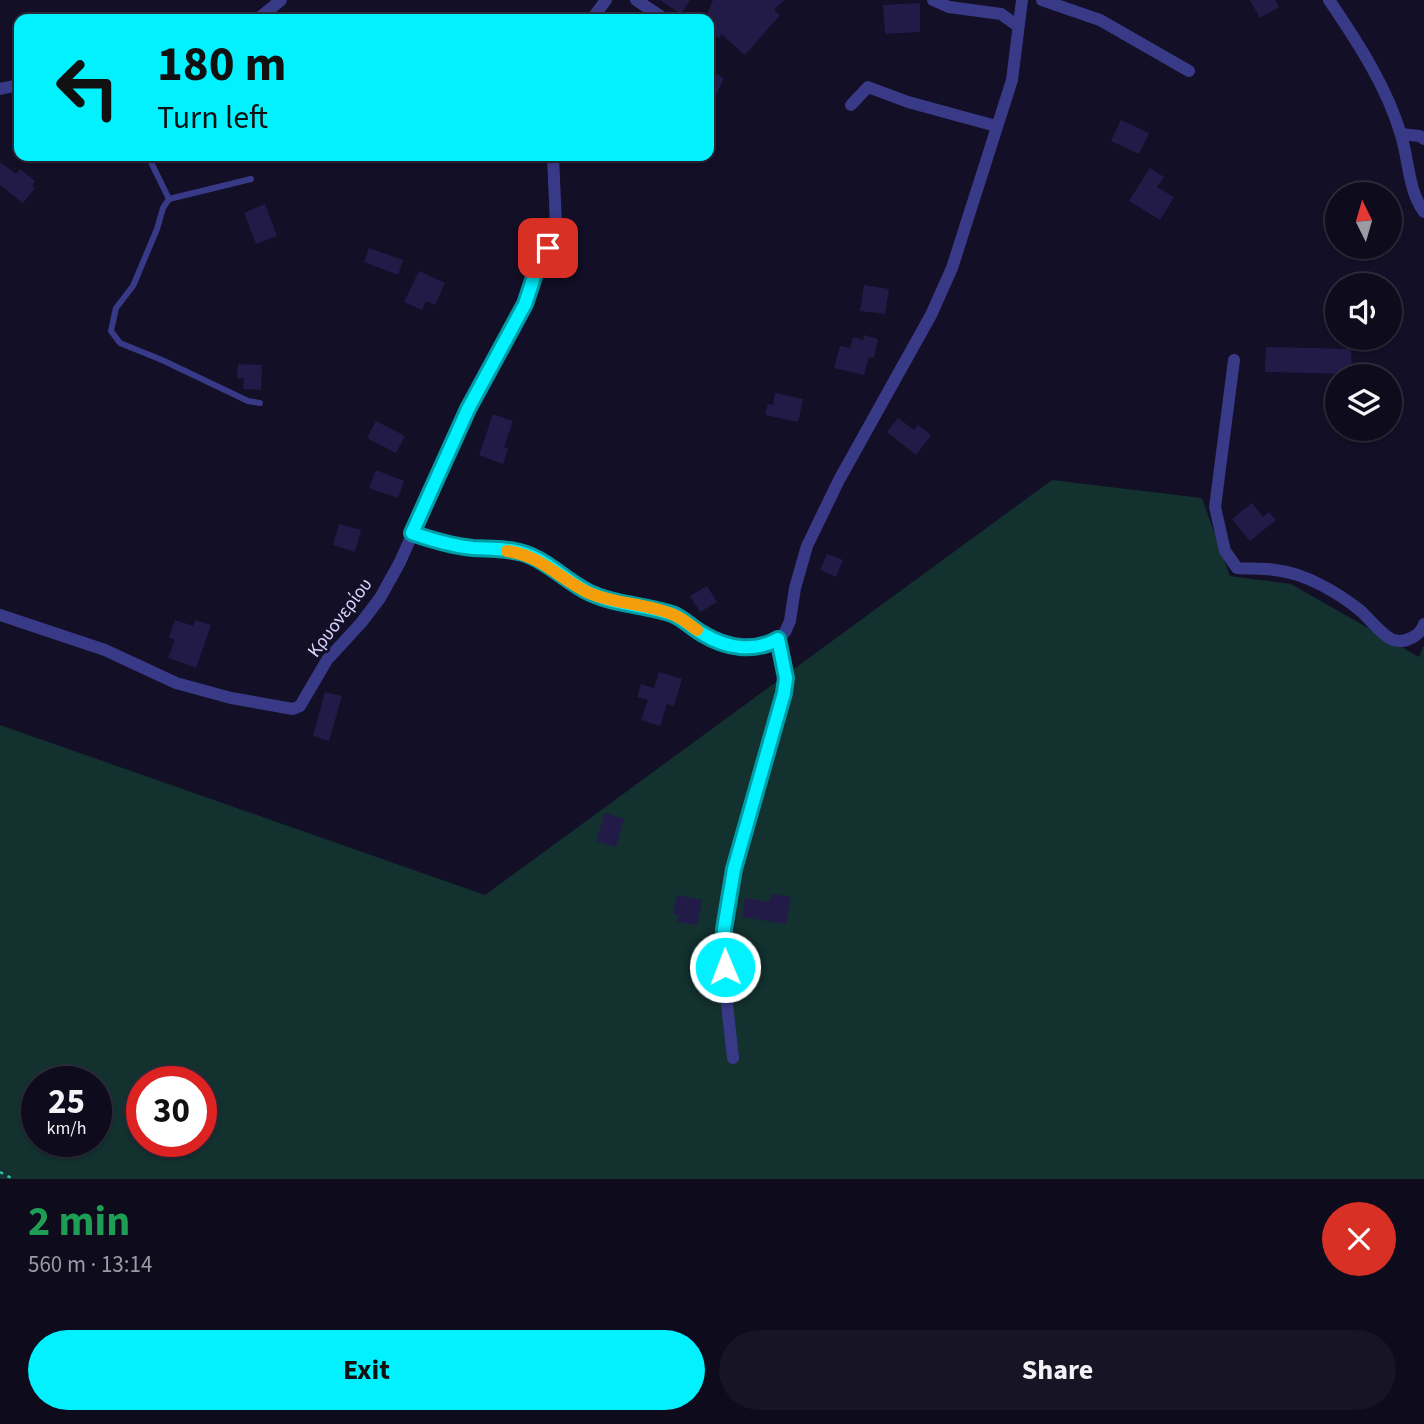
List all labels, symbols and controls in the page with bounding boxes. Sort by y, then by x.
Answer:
text: 180 m [157,30,286,100]
icon: left [42,42,133,133]
text: Turn left [157,95,268,141]
north arrow [1325,182,1402,259]
map controls [1325,182,1402,441]
pin [518,218,578,278]
icon: arrive [529,229,567,267]
button: sound [1325,273,1402,350]
button: layers [1325,364,1402,441]
street label: Κρυονερίου [301,572,379,663]
position arrow [688,930,762,1004]
speed limit sign: 30 [126,1066,217,1157]
text: 25 [48,1077,85,1127]
text: km/h [47,1116,86,1141]
text: 2 min [28,1192,130,1252]
button: close [1322,1202,1396,1276]
text: 560 m · 13:14 [28,1248,152,1281]
button: Exit [28,1330,705,1410]
button: Share [719,1330,1396,1410]

